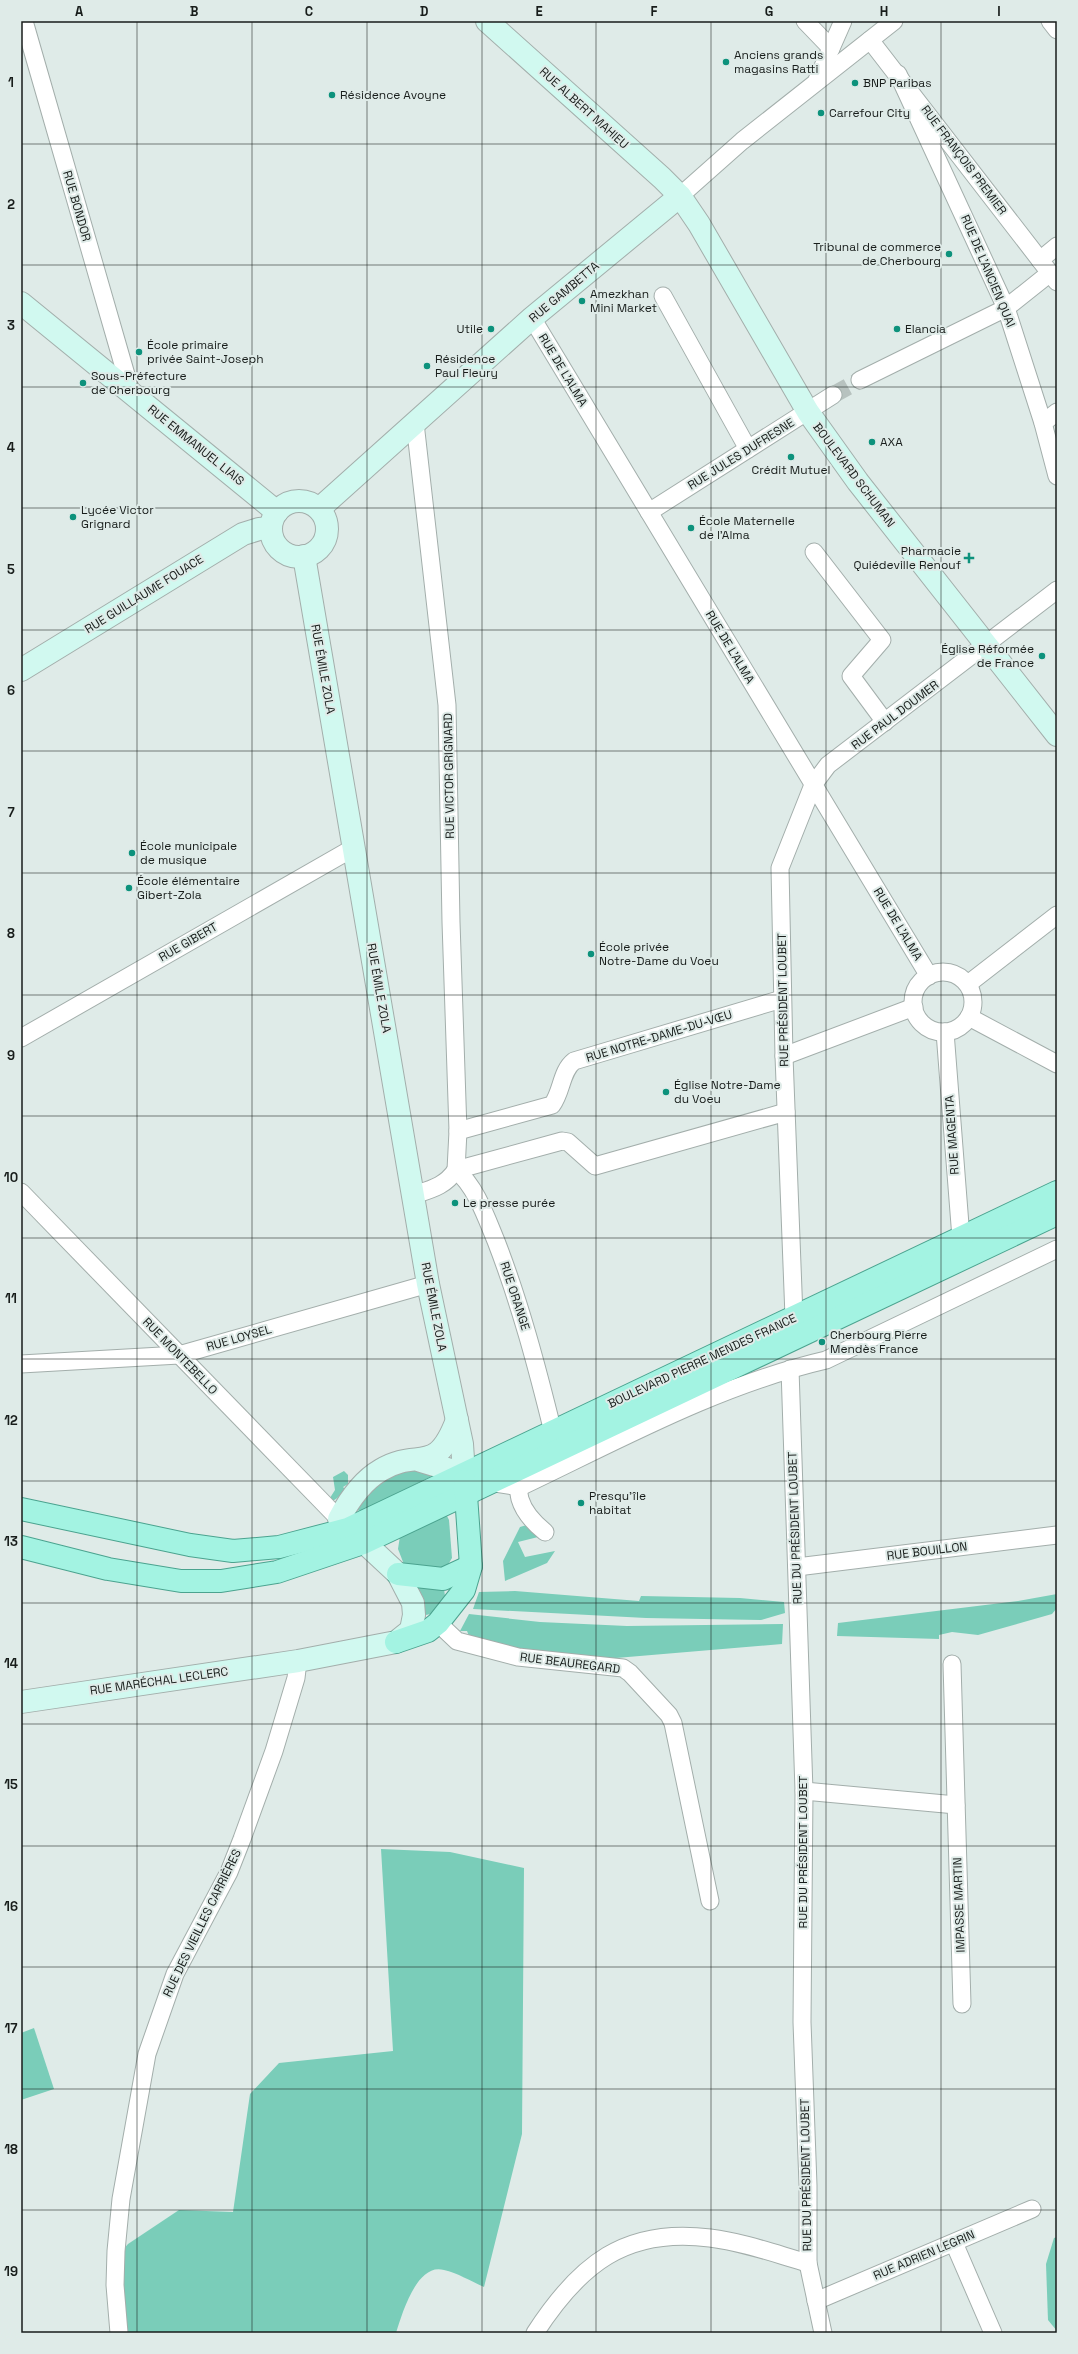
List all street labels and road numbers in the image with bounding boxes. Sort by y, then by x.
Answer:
street label: RUE ALBERT MAHIEU [536,64,632,152]
street label: RUE FRANÇOIS PREMIER [918,102,1010,218]
street label: RUE BONDOR [59,169,95,243]
street label: RUE DE L'ANCIEN QUAI [957,212,1019,330]
street label: RUE GAMBETTA [526,258,603,326]
street label: RUE DE L'ALMA [535,331,591,410]
street label: RUE EMMANUEL LIAIS [144,401,248,489]
street label: RUE JULES DUFRESNE [685,414,798,493]
street label: BOULEVARD SCHUMAN [809,419,899,531]
street label: RUE GUILLAUME FOUACE [82,551,207,637]
street label: RUE DE L'ALMA [702,608,758,687]
street label: RUE ÉMILE ZOLA [307,623,339,715]
street label: RUE PAUL DOUMER [848,677,942,753]
street label: RUE VICTOR GRIGNARD [440,713,458,839]
street label: RUE DE L'ALMA [870,885,926,964]
street label: RUE GIBERT [156,919,220,965]
street label: RUE PRÉSIDENT LOUBET [774,933,792,1067]
street label: RUE ÉMILE ZOLA [363,942,395,1034]
street label: RUE NOTRE-DAME-DU-VŒU [584,1006,734,1066]
street label: RUE MAGENTA [941,1094,963,1175]
street label: RUE ORANGE [496,1260,534,1333]
street label: RUE ÉMILE ZOLA [417,1261,451,1353]
street label: BOULEVARD PIERRE MENDES FRANCE [605,1310,799,1412]
street label: RUE MONTEBELLO [139,1314,221,1398]
street label: RUE LOYSEL [204,1321,274,1355]
street label: RUE DU PRÉSIDENT LOUBET [784,1451,806,1605]
street label: RUE BOUILLON [886,1538,968,1564]
street label: RUE BEAUREGARD [519,1649,621,1677]
street label: RUE MARÉCHAL LECLERC [89,1663,230,1699]
street label: RUE DU PRÉSIDENT LOUBET [795,1776,811,1928]
street label: RUE DES VIEILLES CARRIÈRES [159,1846,245,2000]
street label: IMPASSE MARTIN [949,1857,969,1953]
street label: RUE DU PRÉSIDENT LOUBET [797,2098,815,2252]
street label: RUE ADRIEN LEGRIN [871,2226,977,2284]

